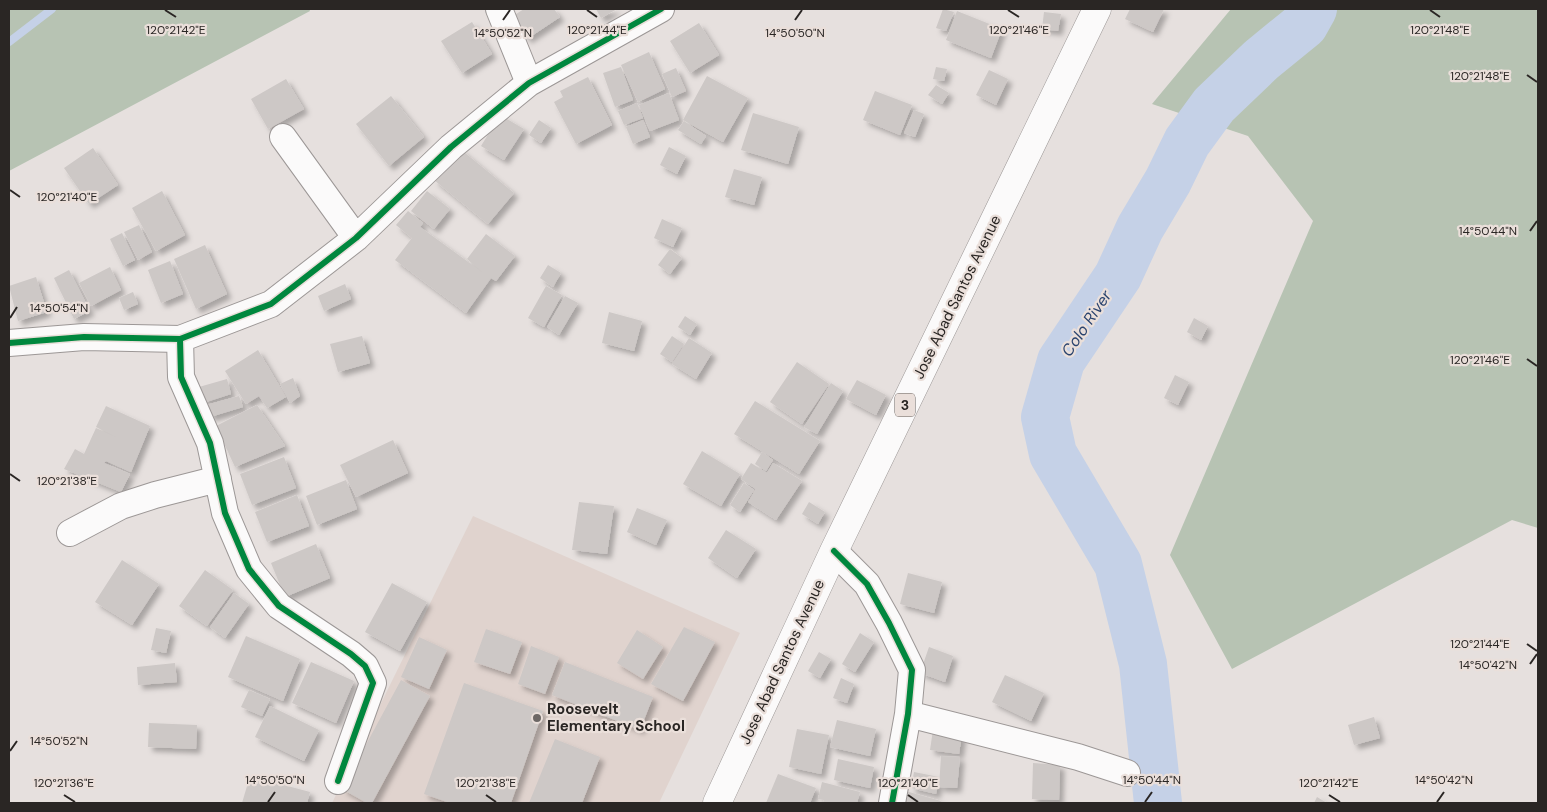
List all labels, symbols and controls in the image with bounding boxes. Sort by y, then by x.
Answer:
text: 120°21'42"E [146,22,206,38]
text: 120°21'44"E [567,22,627,38]
text: 120°21'46"E [989,22,1049,38]
text: 120°21'48"E [1410,22,1470,38]
text: 14°50'52"N [474,25,532,41]
text: 14°50'50"N [765,25,825,41]
text: 120°21'48"E [1450,68,1510,84]
text: 120°21'40"E [37,189,97,205]
street label: Jose Abad Santos Avenue [909,212,1005,382]
text: 14°50'44"N [1459,223,1517,239]
water label: Colo River [1057,285,1117,360]
text: 14°50'54"N [30,300,88,316]
text: 120°21'46"E [1450,352,1510,368]
road number: 3 [895,394,915,416]
text: 120°21'38"E [37,473,97,489]
street label: Jose Abad Santos Avenue [735,576,829,748]
text: 120°21'44"E [1450,636,1510,652]
text: 14°50'42"N [1459,657,1517,673]
place label: Roosevelt Elementary School [547,699,685,736]
marker: Roosevelt Elementary School [531,712,543,724]
text: 14°50'52"N [30,733,88,749]
text: 14°50'50"N [245,772,305,788]
text: 14°50'44"N [1123,772,1181,788]
text: 14°50'42"N [1415,772,1473,788]
text: 120°21'36"E [34,775,94,791]
text: 120°21'38"E [456,775,516,791]
text: 120°21'40"E [878,775,938,791]
text: 120°21'42"E [1299,775,1359,791]

